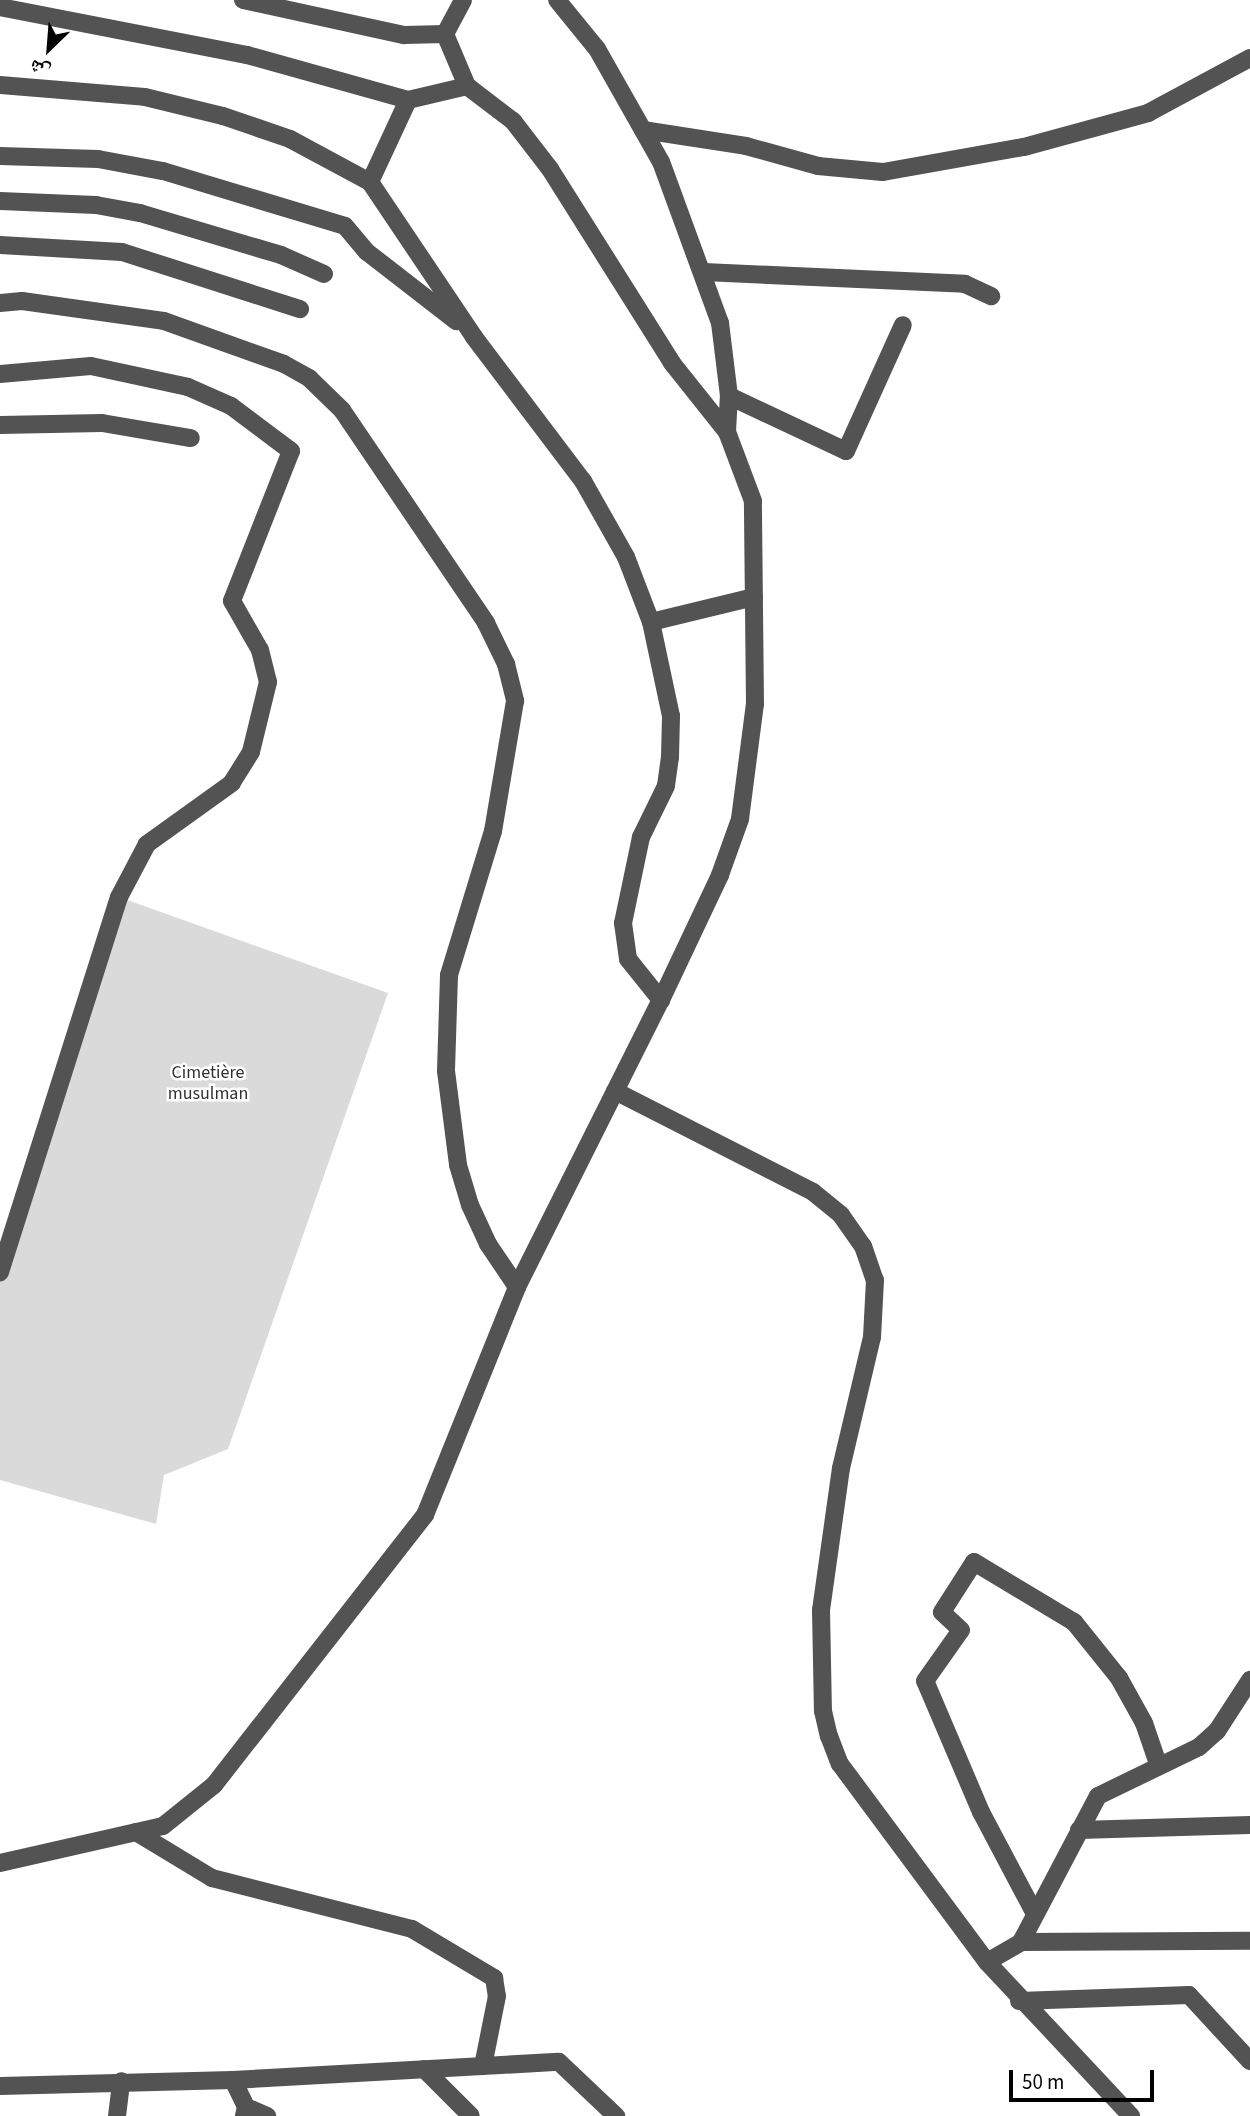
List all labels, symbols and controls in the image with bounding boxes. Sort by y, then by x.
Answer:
north arrow [14,14,84,84]
text: ش [25,52,55,85]
park label: Cimetière musulman [168,1063,248,1106]
scale bar [1012,2056,1157,2100]
text: 50 m [1022,2067,1064,2097]

